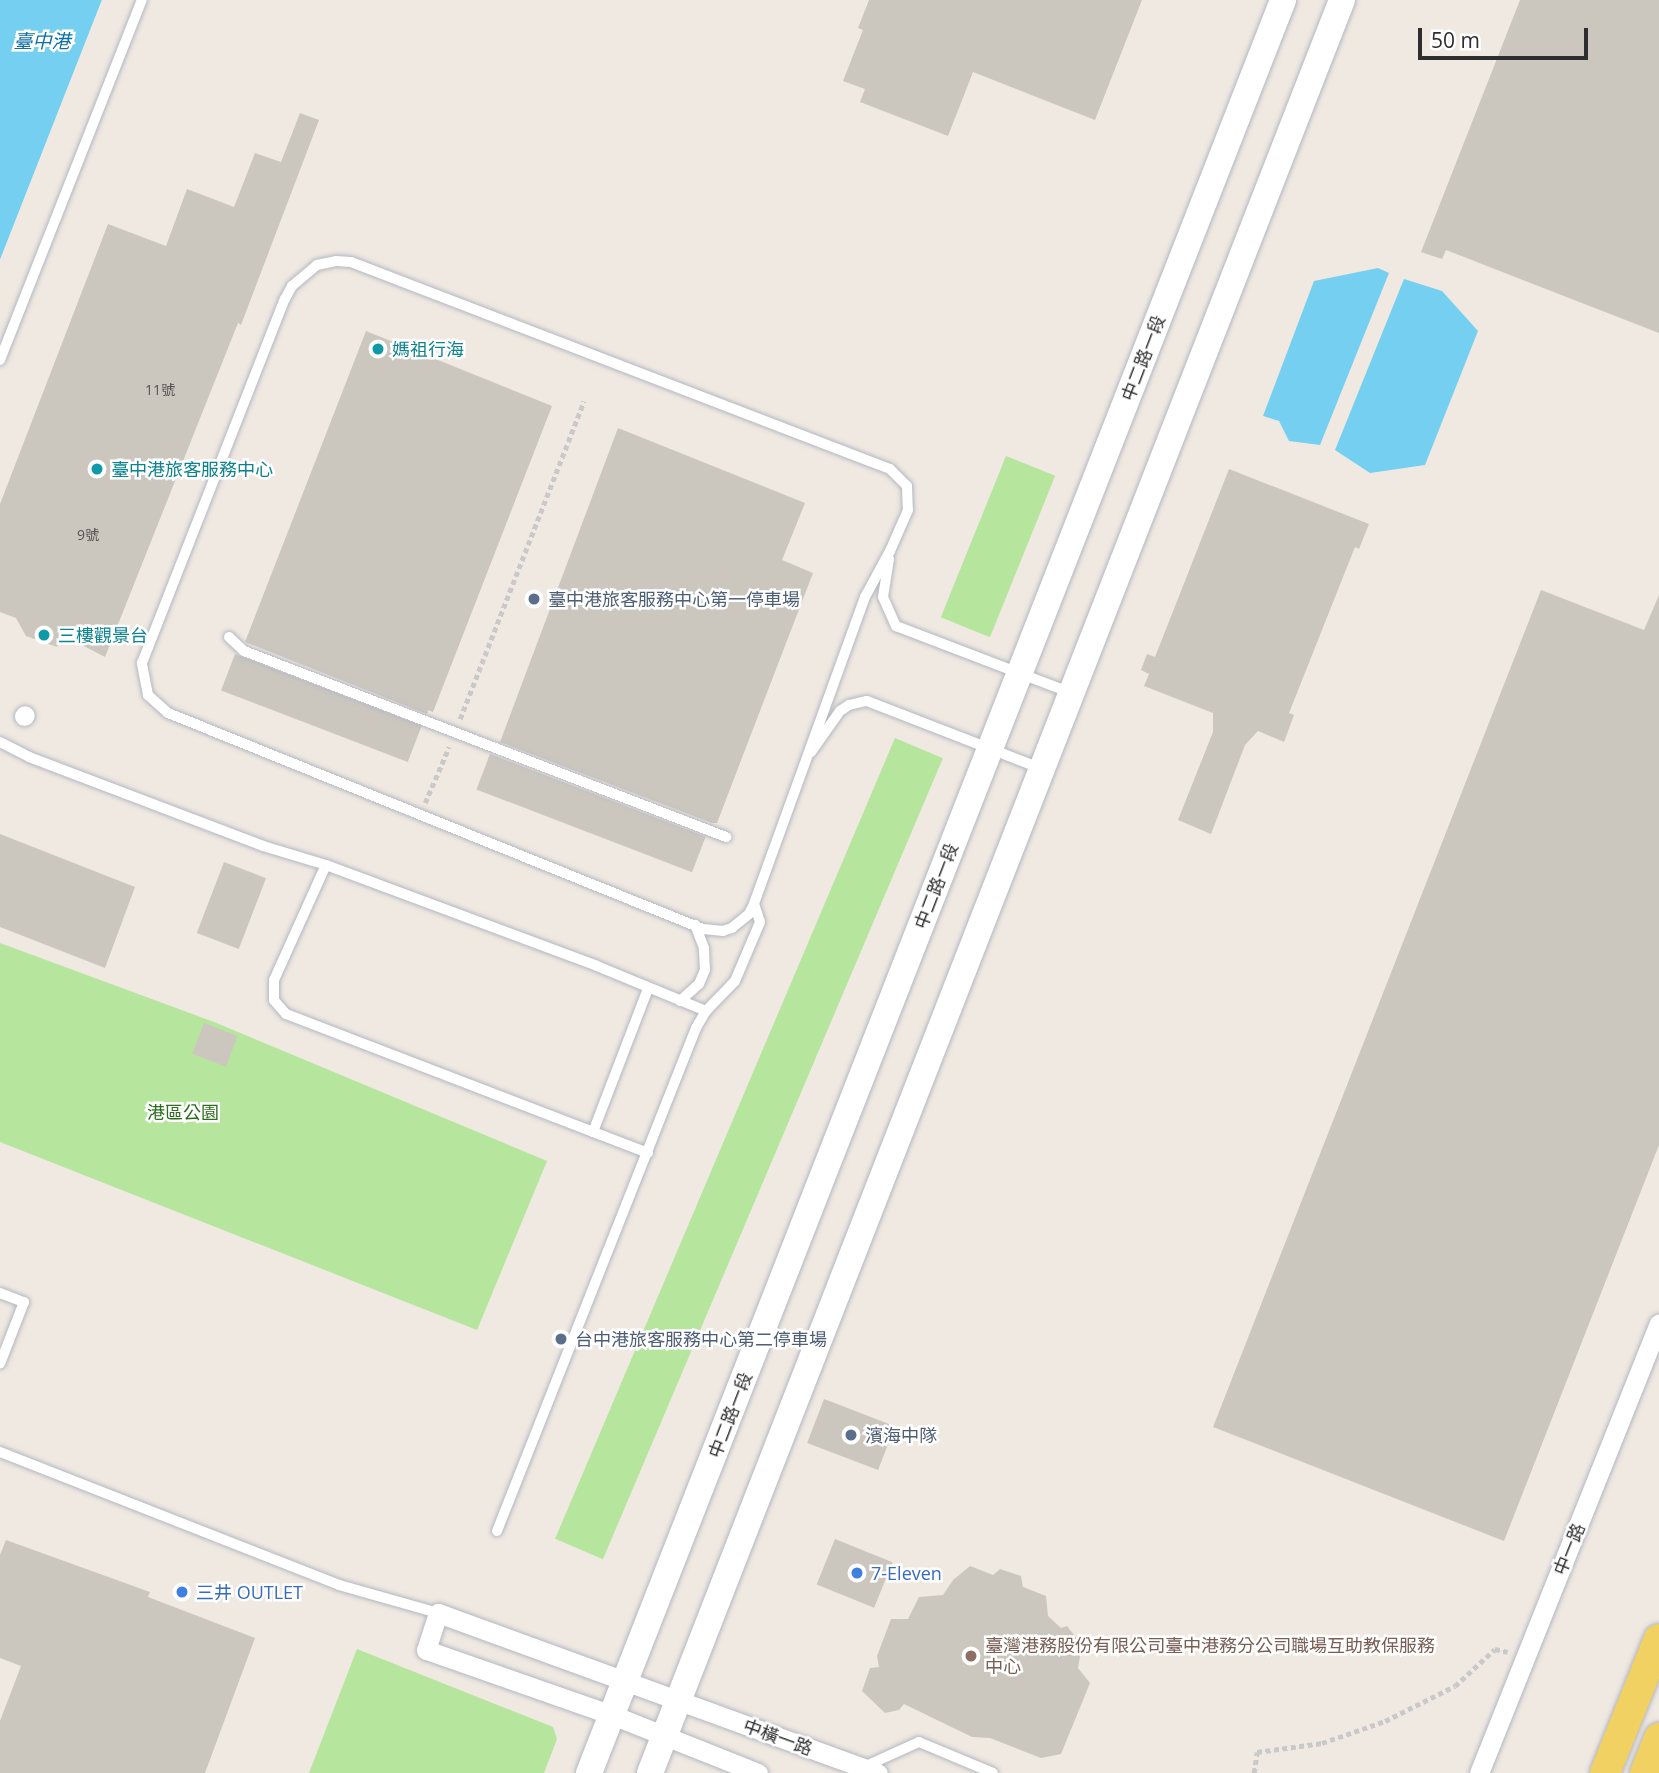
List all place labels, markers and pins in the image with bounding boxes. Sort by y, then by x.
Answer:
place label: 媽祖行海 [392,338,464,360]
marker: 媽祖行海 [370,341,386,357]
place label: 臺中港旅客服務中心 [111,458,273,480]
marker: 臺中港旅客服務中心 [89,461,105,477]
place label: 臺中港旅客服務中心第一停車場 [548,588,800,610]
marker: 臺中港旅客服務中心第一停車場 [526,591,542,607]
place label: 三樓觀景台 [58,624,148,646]
marker: 三樓觀景台 [36,627,52,643]
place label: 台中港旅客服務中心第二停車場 [575,1328,827,1350]
marker: 台中港旅客服務中心第二停車場 [553,1331,569,1347]
place label: 濱海中隊 [865,1424,937,1446]
marker: 濱海中隊 [843,1427,859,1443]
place label: 7-Eleven [871,1562,942,1584]
marker: 7-Eleven [849,1565,865,1581]
place label: 三井 OUTLET [196,1581,303,1603]
marker: 三井 OUTLET [174,1584,190,1600]
place label: 臺灣港務股份有限公司臺中港務分公司職場互助教保服務 中心 [985,1635,1435,1678]
marker: 臺灣港務股份有限公司臺中港務分公司職場互助教保服務 中心 [963,1648,979,1664]

